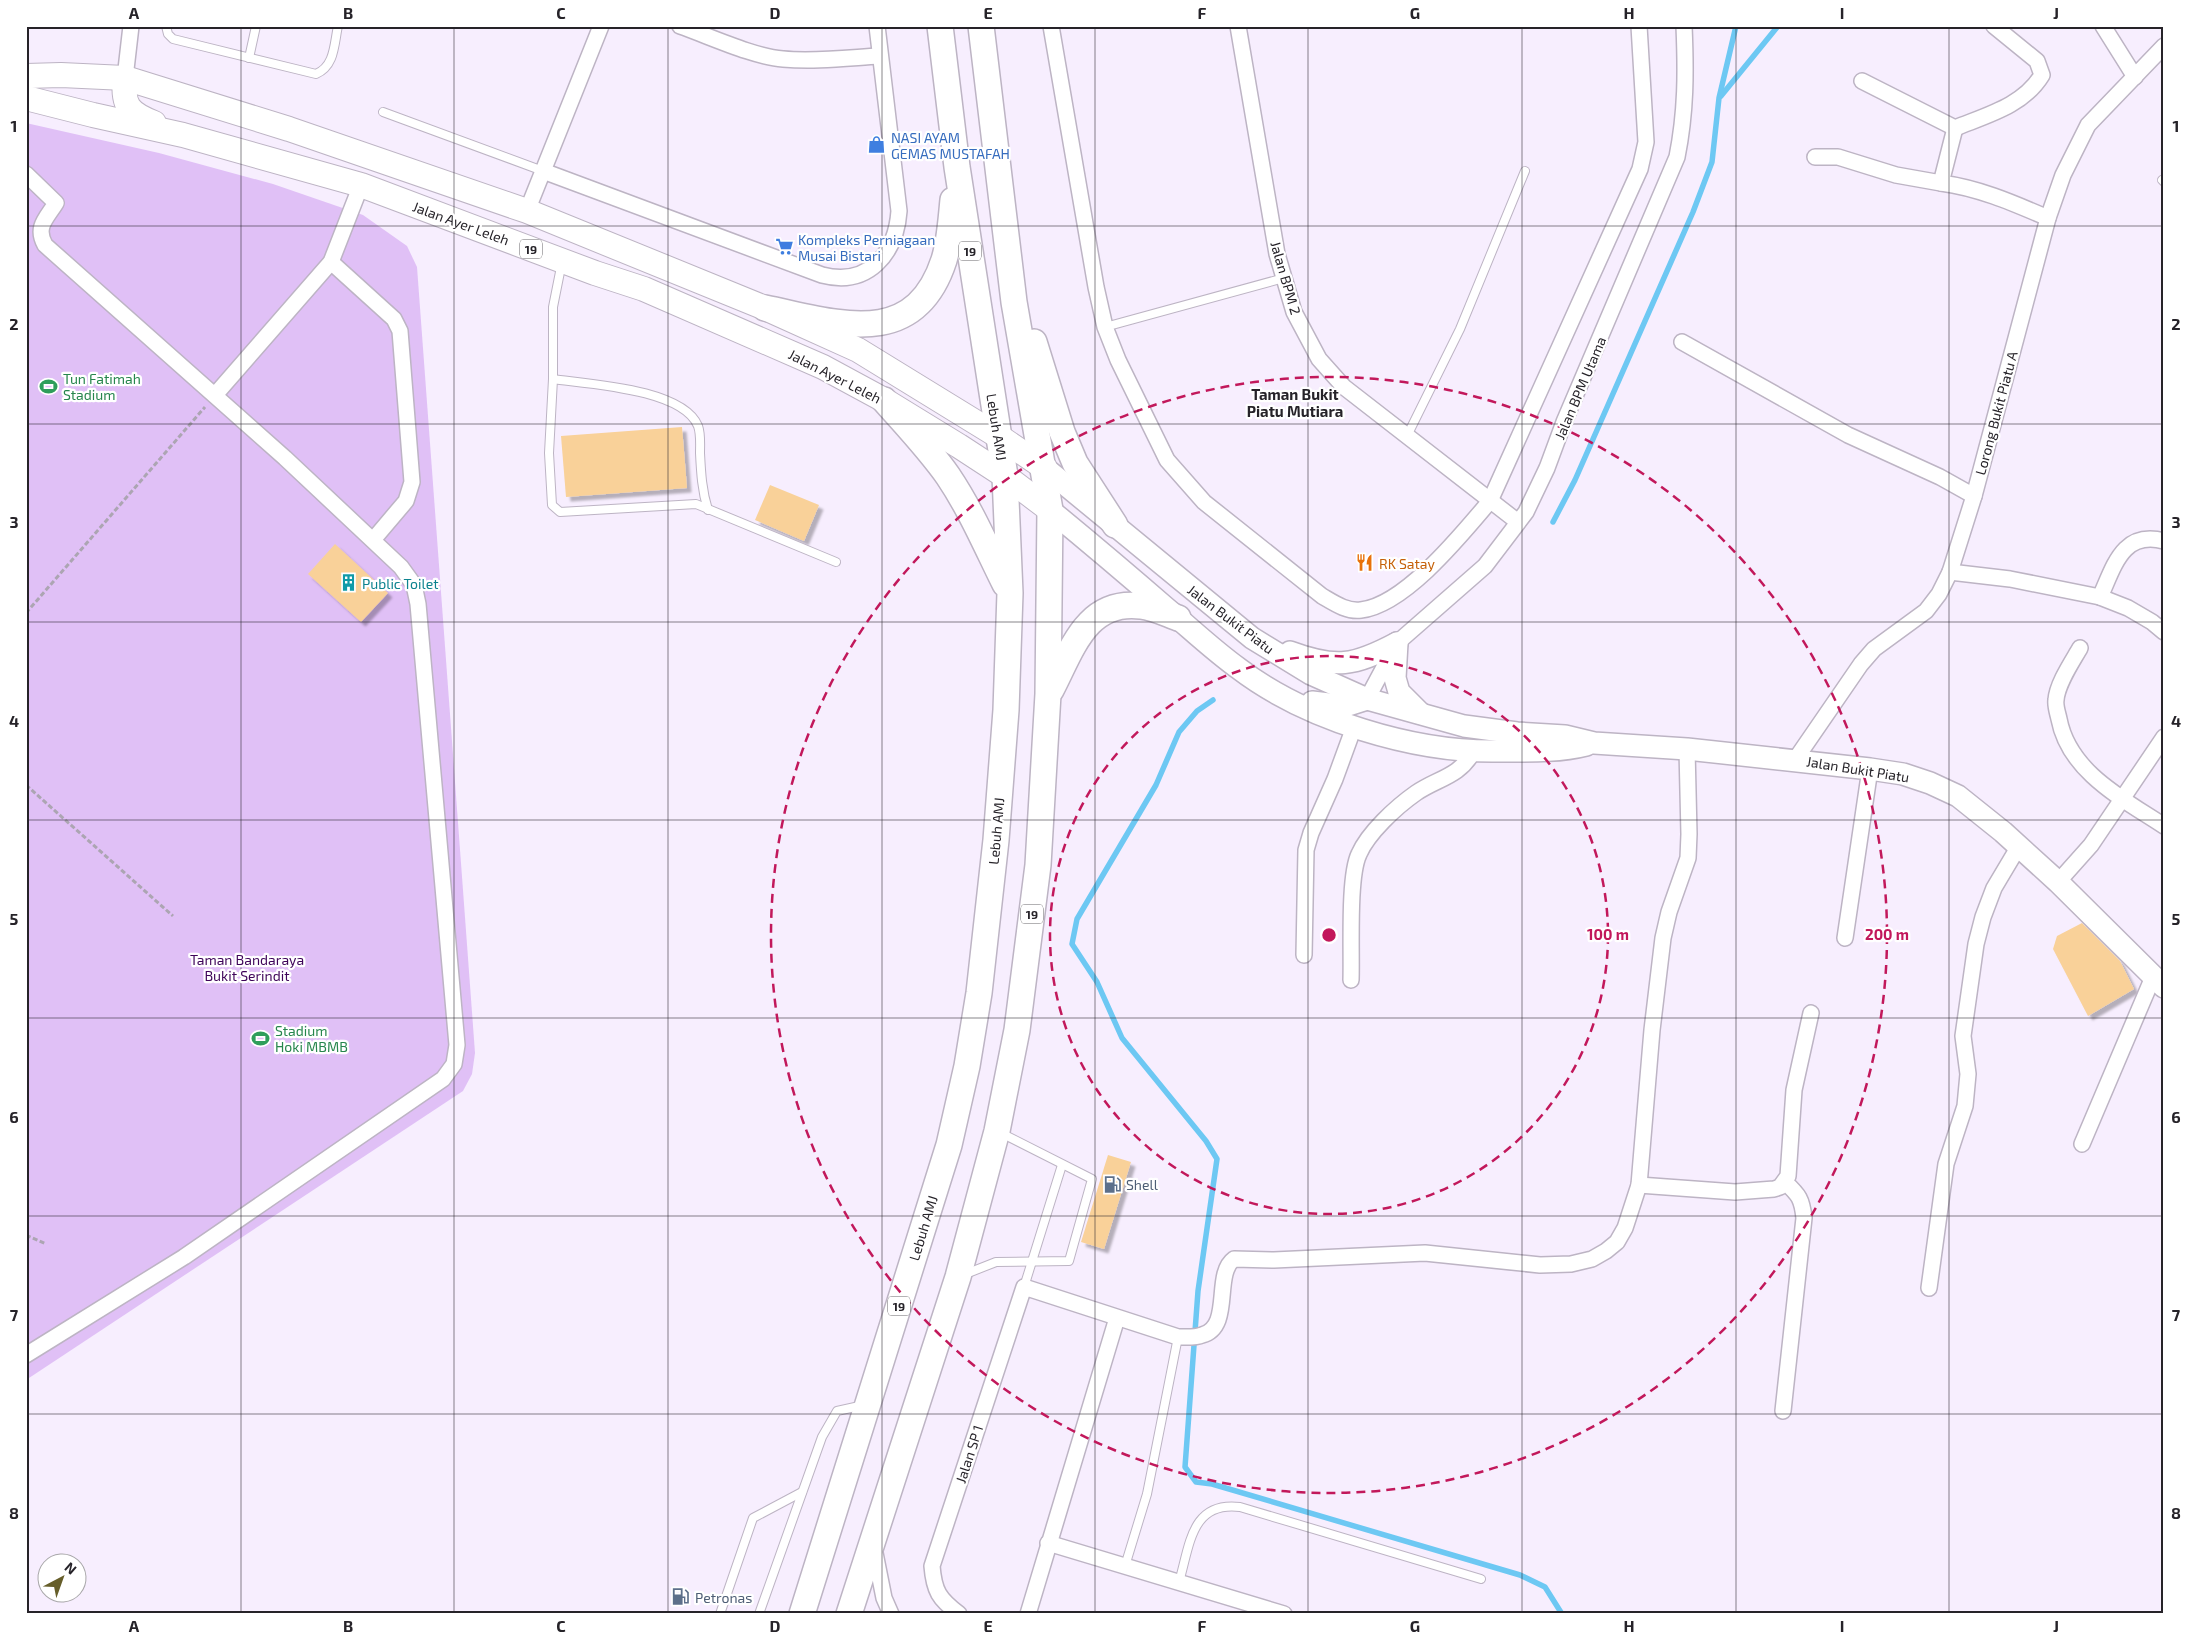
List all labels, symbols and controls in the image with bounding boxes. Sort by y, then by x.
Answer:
text: A [129,3,140,22]
text: B [343,3,353,22]
text: C [556,3,566,22]
text: D [770,3,781,22]
text: E [983,3,993,22]
text: F [1198,3,1207,22]
text: G [1410,3,1420,22]
text: H [1623,3,1635,22]
text: I [1840,3,1844,22]
text: J [2053,3,2059,22]
text: 1 [11,116,17,135]
text: 1 [2173,116,2179,135]
place label: NASI AYAM GEMAS MUSTAFAH [891,129,1010,162]
shop icon: NASI AYAM GEMAS MUSTAFAH [867,135,887,155]
street label: Jalan Ayer Leleh [410,198,512,248]
place label: Kompleks Perniagaan Musai Bistari [798,231,935,264]
supermarket icon: Kompleks Perniagaan Musai Bistari [774,237,794,257]
street label: Jalan BPM 2 [1267,239,1305,317]
road number: 19 [520,240,542,258]
road number: 19 [959,242,981,260]
text: 2 [9,314,19,333]
text: 2 [2171,314,2181,333]
street label: Jalan BPM Utama [1551,334,1609,442]
street label: Jalan Ayer Leleh [786,345,884,407]
street label: Lorong Bukit Piatu A [1971,349,2021,477]
place label: Tun Fatimah Stadium [63,370,141,403]
sports icon: Tun Fatimah Stadium [39,376,59,396]
district label: Taman Bukit Piatu Mutiara [1247,385,1343,420]
street label: Lebuh AMJ [983,392,1011,462]
text: 3 [9,512,19,531]
text: 3 [2171,512,2181,531]
restaurant icon: RK Satay [1355,553,1375,573]
place label: RK Satay [1379,555,1435,572]
building icon: Public Toilet [338,573,358,593]
place label: Public Toilet [362,575,439,592]
street label: Jalan Bukit Piatu [1184,581,1278,657]
text: 4 [9,711,19,730]
text: 4 [2171,711,2181,730]
street label: Jalan Bukit Piatu [1805,752,1911,786]
street label: Lebuh AMJ [985,797,1007,865]
road number: 19 [1021,904,1043,924]
text: 5 [10,909,19,928]
text: 5 [2172,909,2181,928]
text: 100 m [1587,925,1629,943]
text: 200 m [1865,925,1909,943]
centre of rings [1320,926,1338,944]
park label: Taman Bandaraya Bukit Serindit [190,951,304,984]
place label: Stadium Hoki MBMB [275,1022,348,1055]
sports icon: Stadium Hoki MBMB [251,1028,271,1048]
text: 6 [9,1107,19,1126]
text: 6 [2171,1107,2181,1126]
fuel station icon: Shell [1102,1174,1122,1194]
place label: Shell [1126,1176,1159,1193]
street label: Lebuh AMJ [905,1193,941,1263]
road number: 19 [888,1296,910,1315]
text: 7 [10,1305,19,1324]
text: 7 [2172,1305,2181,1324]
street label: Jalan SP 1 [952,1423,986,1485]
text: 8 [9,1503,19,1522]
text: 8 [2171,1503,2181,1522]
north arrow [38,1552,88,1602]
text: N [61,1558,80,1578]
fuel station icon: Petronas [671,1587,691,1607]
place label: Petronas [695,1589,752,1606]
text: A [129,1616,140,1635]
text: B [343,1616,353,1635]
text: C [556,1616,566,1635]
text: D [770,1616,781,1635]
text: E [983,1616,993,1635]
text: F [1198,1616,1207,1635]
text: G [1410,1616,1420,1635]
text: H [1623,1616,1635,1635]
text: I [1840,1616,1844,1635]
text: J [2053,1616,2059,1635]

